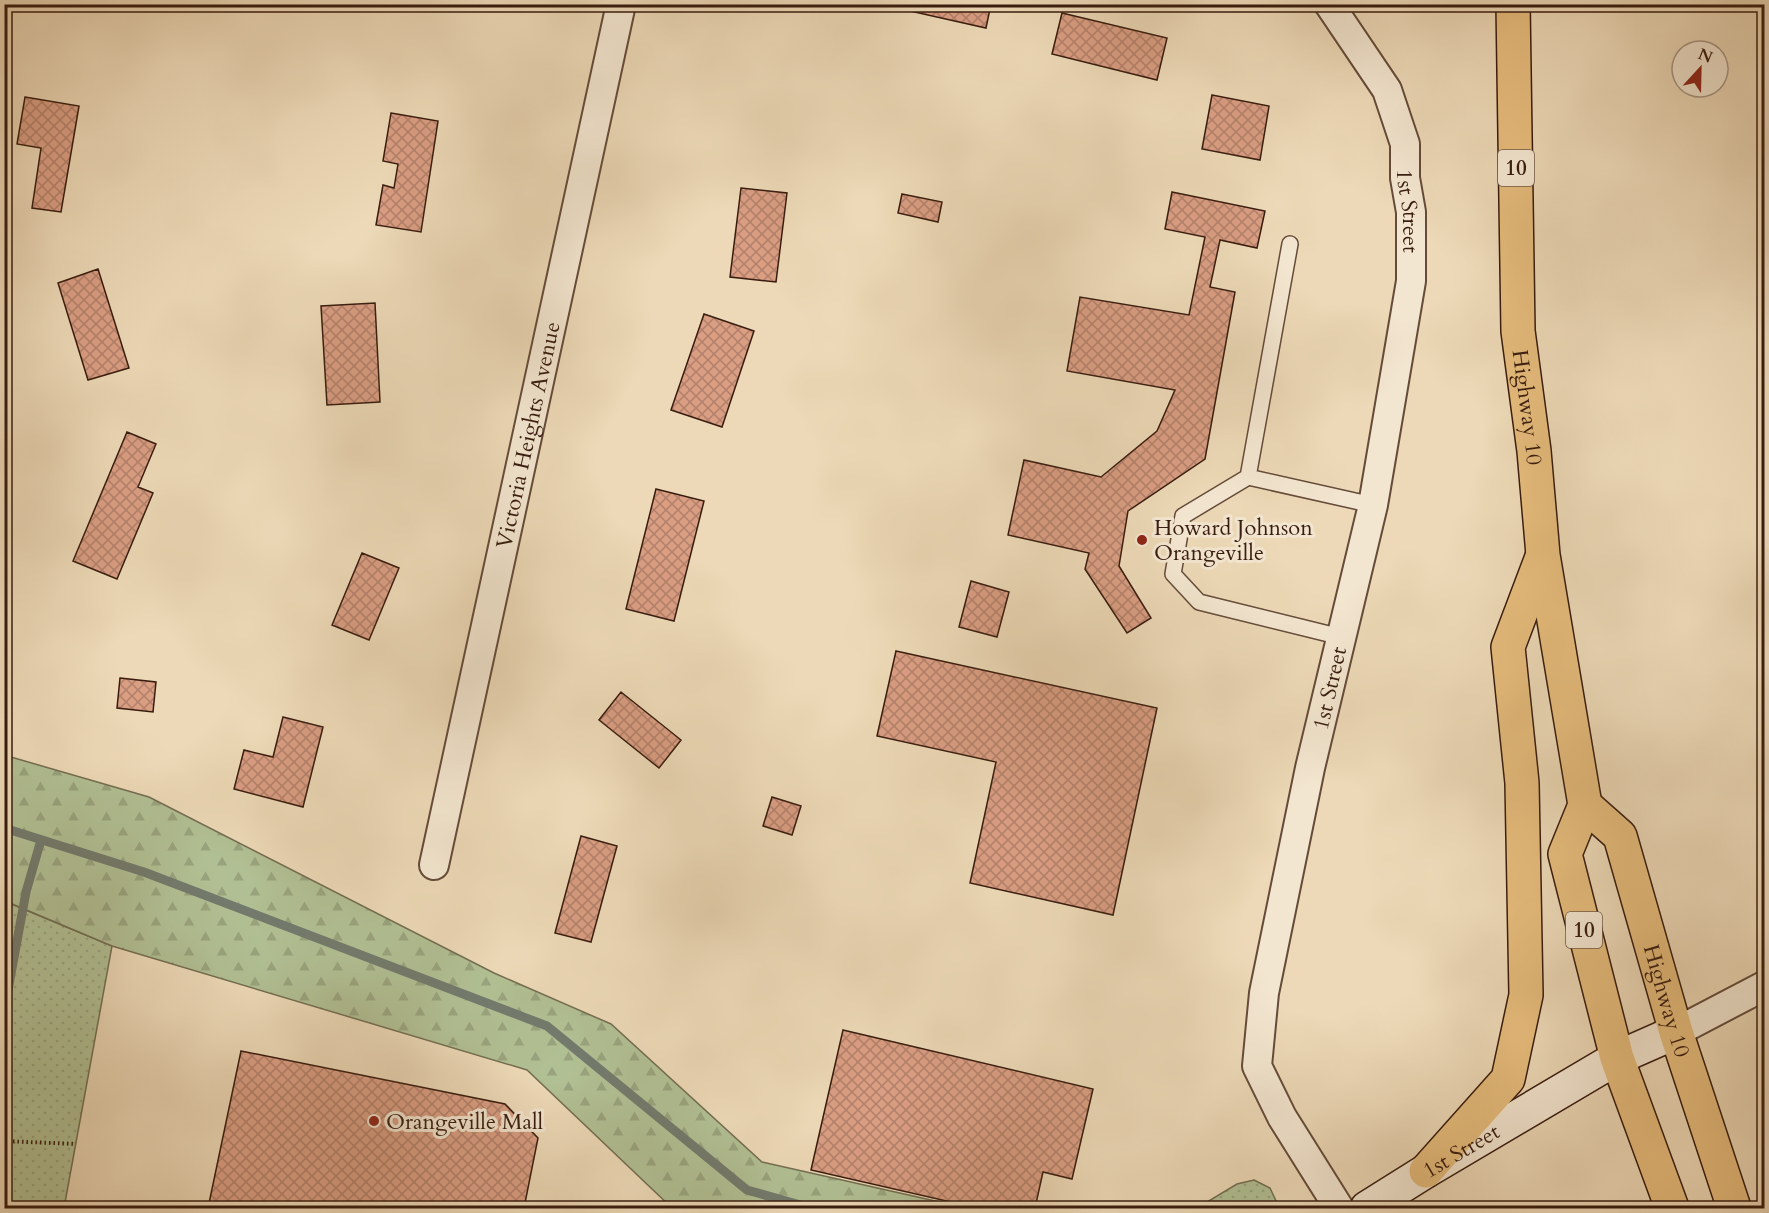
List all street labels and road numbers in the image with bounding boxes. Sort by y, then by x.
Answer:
road number: 10 [1498,150,1534,186]
street label: 1st Street [1389,169,1425,253]
street label: Victoria Heights Avenue [489,319,568,552]
street label: Highway 10 [1505,348,1549,466]
street label: 1st Street [1306,644,1354,733]
road number: 10 [1566,912,1602,948]
street label: Highway 10 [1636,941,1697,1061]
street label: 1st Street [1417,1117,1505,1186]

